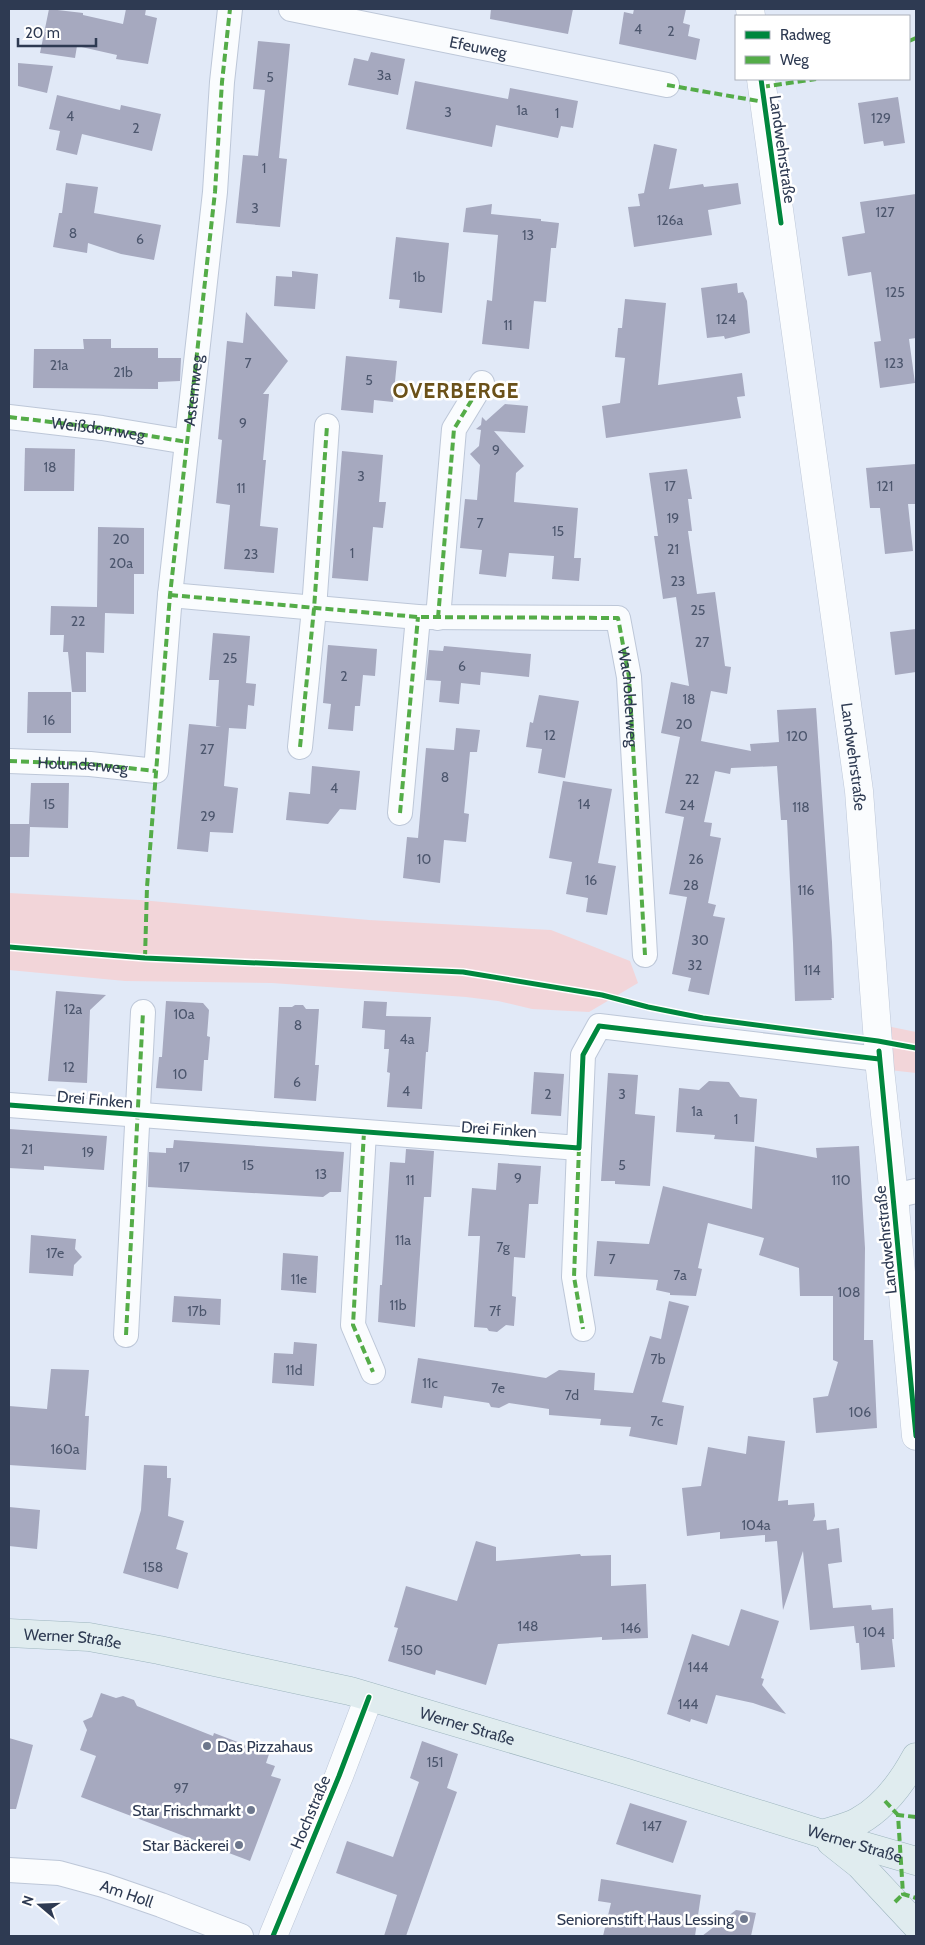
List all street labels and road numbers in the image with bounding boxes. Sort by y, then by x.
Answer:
street label: Efeuweg [448,32,509,63]
street label: Landwehrstraße [766,94,799,204]
street label: Asternweg [180,353,207,427]
street label: Weißdornweg [50,413,148,445]
street label: Wacholderweg [614,646,642,749]
street label: Landwehrstraße [837,701,869,812]
street label: Holunderweg [37,753,130,778]
street label: Drei Finken [56,1087,134,1112]
street label: Drei Finken [460,1117,538,1142]
street label: Landwehrstraße [870,1185,901,1295]
street label: Werner Straße [23,1625,123,1653]
street label: Werner Straße [417,1703,517,1749]
street label: Hochstraße [287,1773,334,1852]
street label: Werner Straße [805,1821,905,1867]
street label: Am Holl [98,1876,156,1912]

